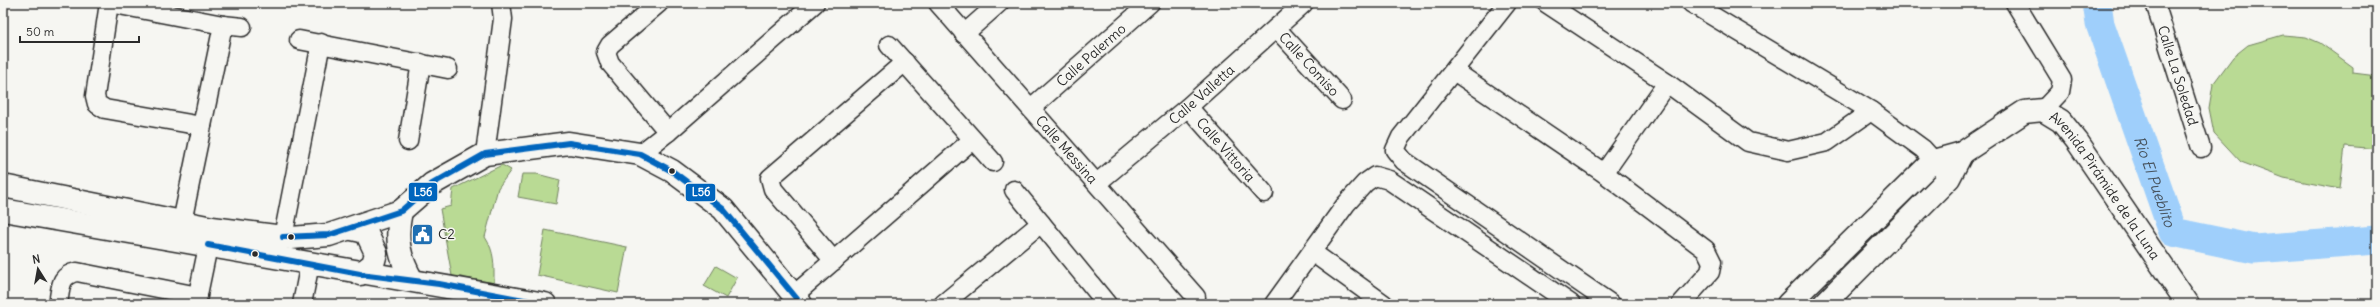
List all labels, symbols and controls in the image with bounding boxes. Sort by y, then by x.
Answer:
scale bar [20,18,139,44]
street label: Calle Palermo [1052,19,1130,91]
street label: Calle La Soledad [2154,23,2202,128]
text: 50 m [26,24,55,39]
street label: Calle Comiso [1275,28,1343,100]
street label: Calle Valletta [1165,61,1238,128]
street label: Avenida Pirámide de la Luna [2046,107,2164,263]
street label: Calle Messina [1032,112,1101,187]
street label: Calle Vittoria [1192,114,1259,186]
water label: Rio El Pueblito [2131,133,2180,231]
unlabelled marker [667,166,677,176]
line badge: L56 [408,182,438,202]
line badge: L56 [685,183,716,202]
text: L56 [414,185,432,199]
text: L56 [692,185,710,199]
public building icon: C2 [409,221,435,247]
place label: C2 [438,225,455,243]
unlabelled marker [286,232,296,242]
north arrow [18,249,58,289]
unlabelled marker [250,249,260,259]
text: N [31,252,41,267]

